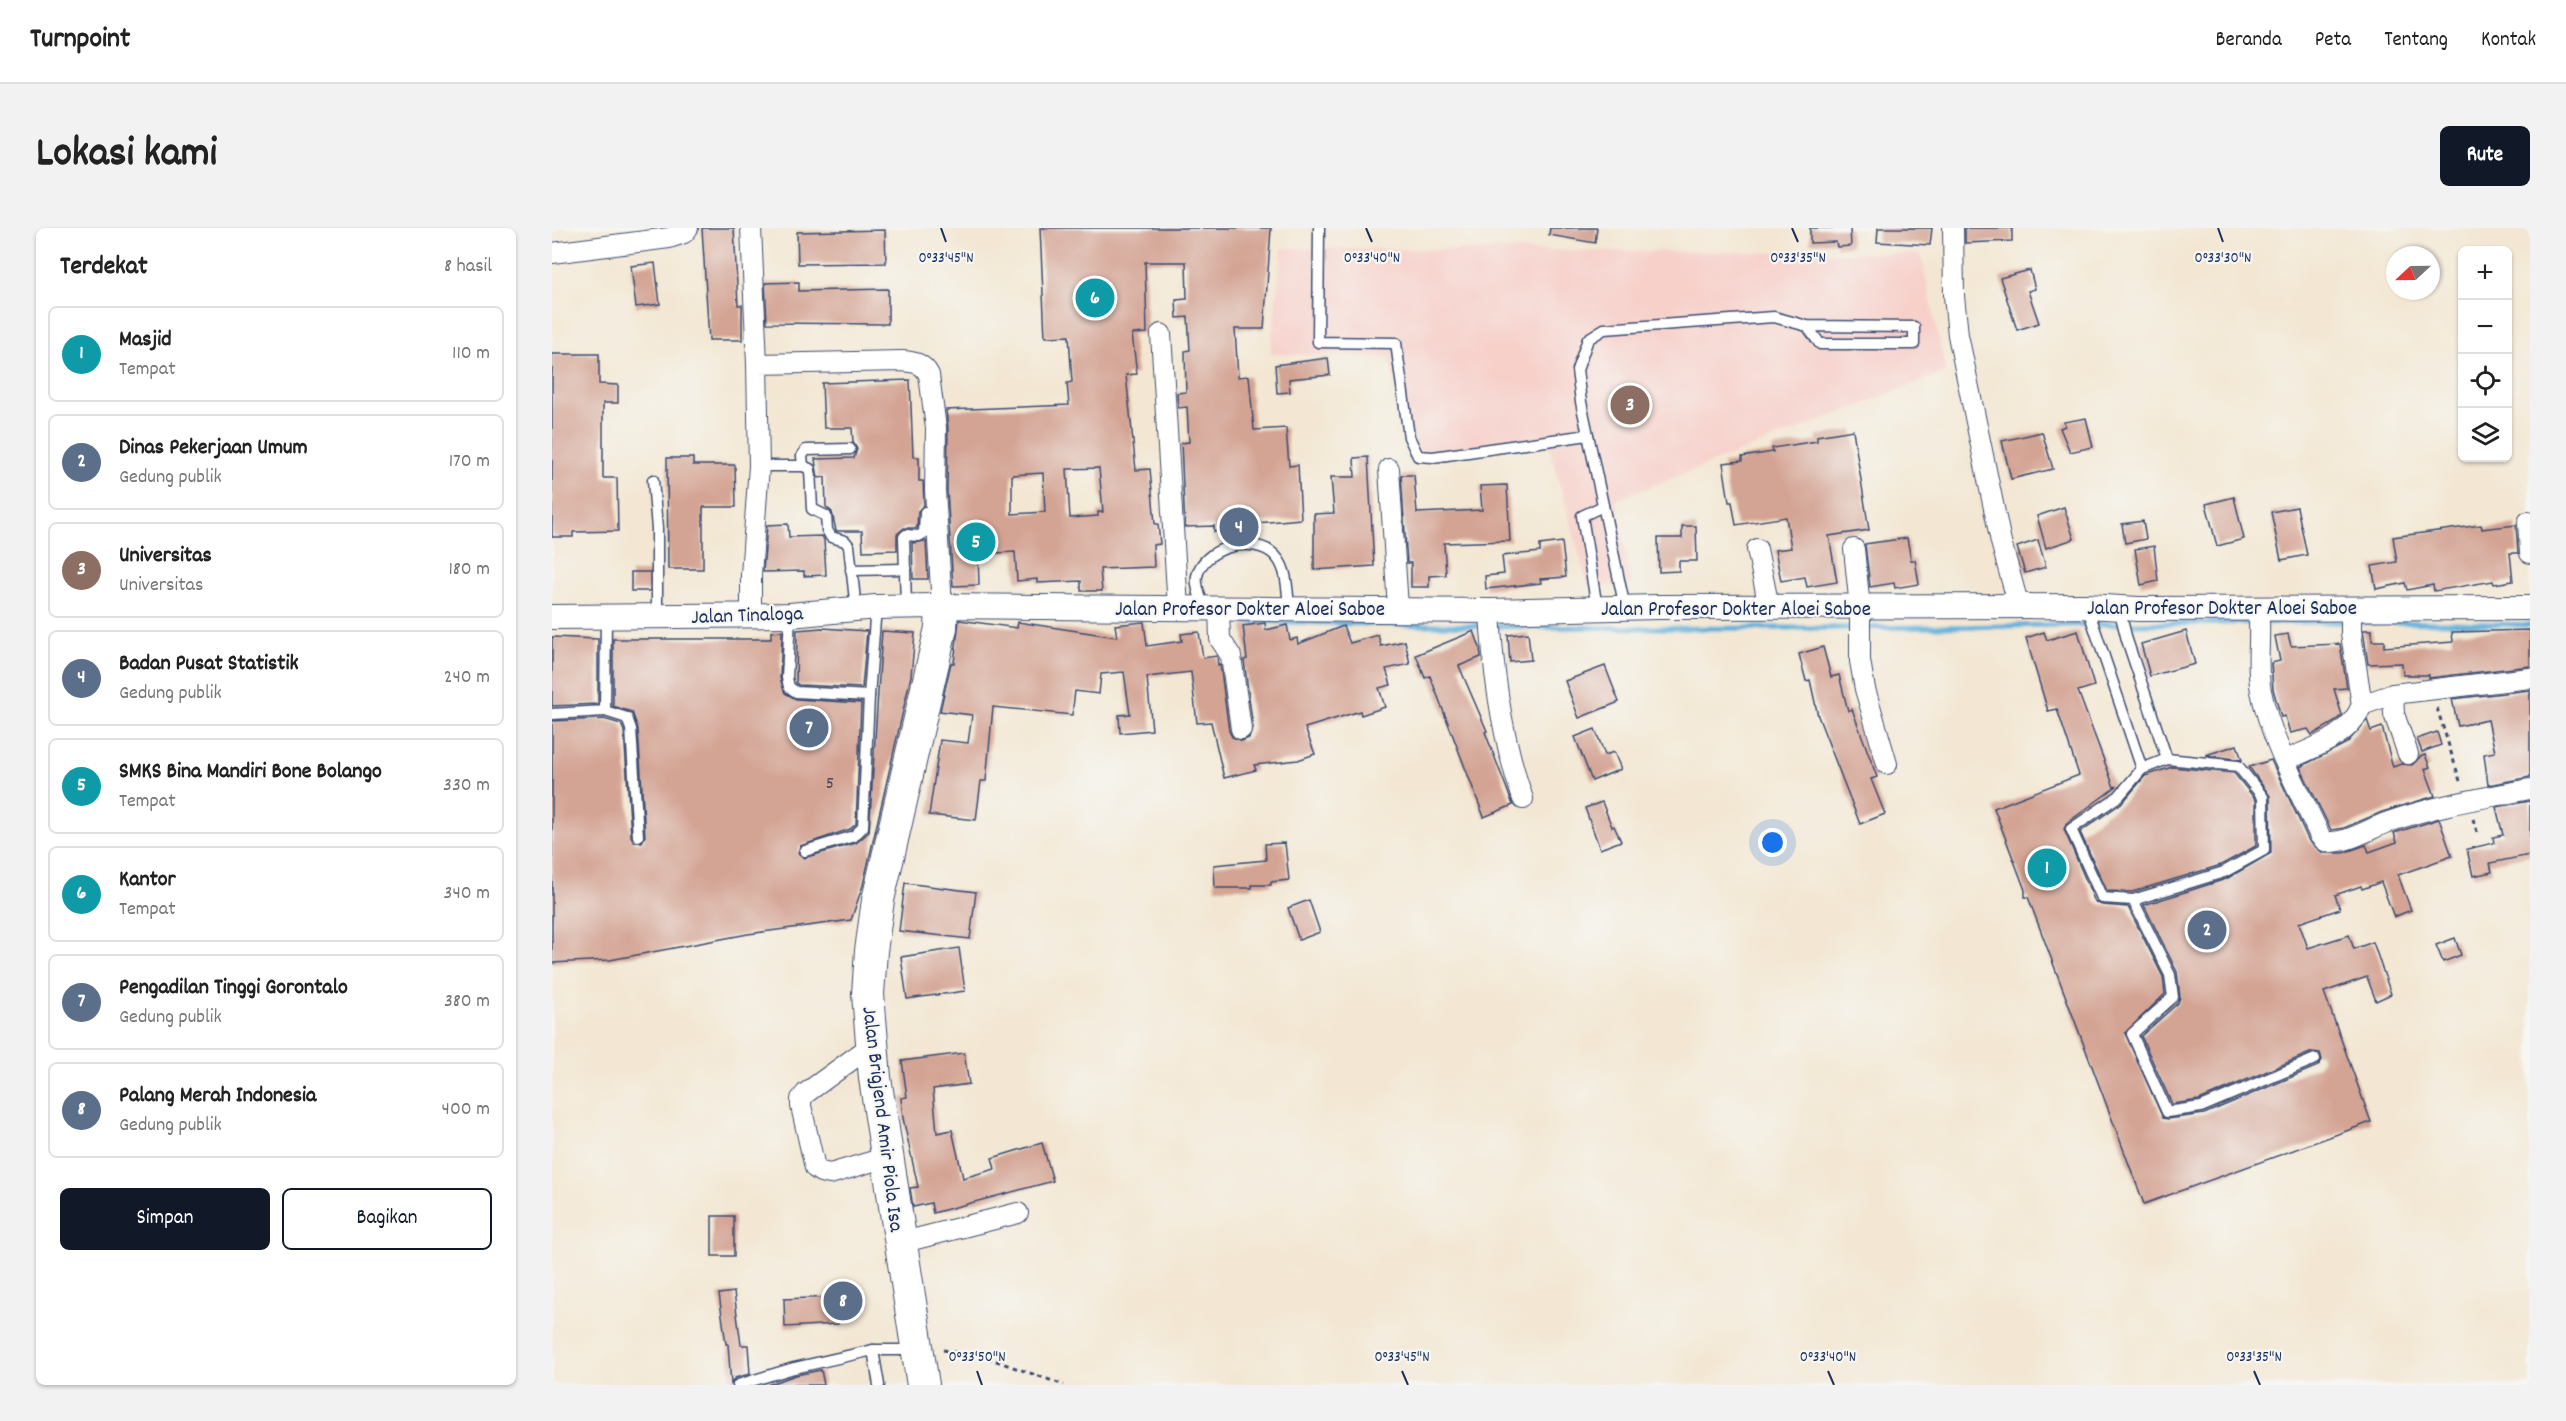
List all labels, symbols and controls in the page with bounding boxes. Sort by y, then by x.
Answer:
text: Turnpoint [30,21,130,61]
text: Beranda [2216,26,2282,56]
text: Peta [2315,26,2351,56]
text: Tentang [2384,26,2448,56]
text: Kontak [2481,26,2536,56]
text: Lokasi kami [36,126,217,186]
button: Rute [2440,126,2530,186]
north arrow [2386,246,2440,300]
map controls [2458,246,2512,462]
button: + [2458,246,2512,300]
text: 0°33'45"N [918,248,974,270]
text: 0°33'40"N [1344,248,1400,270]
text: 0°33'35"N [1770,248,1826,270]
text: 0°33'30"N [2195,248,2251,270]
text: Terdekat [60,249,148,286]
text: 8 hasil [444,253,492,281]
pin: 6 [1076,276,1114,320]
button: − [2458,300,2512,354]
text: Masjid [119,325,172,356]
text: 1 [79,340,84,368]
text: 110 m [452,340,490,368]
button: locate [2458,354,2512,408]
text: Tempat [119,356,176,384]
pin: 3 [1610,382,1650,428]
button: layers [2458,408,2512,462]
text: Dinas Pekerjaan Umum [119,433,308,464]
text: 2 [77,448,86,476]
text: 170 m [449,448,490,476]
text: Gedung publik [119,464,222,492]
pin: 4 [1220,504,1258,550]
pin: 5 [956,520,996,564]
text: Universitas [119,541,212,572]
text: 3 [77,556,86,584]
text: 180 m [448,556,490,584]
text: Universitas [119,572,203,600]
street label: Jalan Profesor Dokter Aloei Saboe [2087,595,2357,625]
street label: Jalan Profesor Dokter Aloei Saboe [1115,596,1385,626]
street label: Jalan Profesor Dokter Aloei Saboe [1601,596,1871,626]
street label: Jalan Tinaloga [691,600,805,634]
text: Badan Pusat Statistik [119,649,299,680]
text: 4 [77,664,86,692]
text: 240 m [444,664,490,692]
text: Gedung publik [119,680,222,708]
pin: 7 [790,706,828,750]
text: SMKS Bina Mandiri Bone Bolango [119,757,382,788]
text: 5 [77,772,86,800]
text: 330 m [443,772,490,800]
house number: 5 [826,772,834,797]
text: Tempat [119,788,176,816]
your location [1758,828,1787,857]
pin: 1 [2028,846,2066,890]
text: Kantor [119,865,176,896]
text: 6 [77,880,86,908]
text: 340 m [444,880,490,908]
text: Tempat [119,896,176,924]
pin: 2 [2188,908,2226,952]
text: Pengadilan Tinggi Gorontalo [119,973,348,1004]
text: 7 [78,988,85,1016]
text: 380 m [444,988,490,1016]
text: Gedung publik [119,1004,222,1032]
street label: Jalan Brigjend Amir Piola Isa [852,1005,910,1235]
text: Palang Merah Indonesia [119,1081,316,1112]
text: 8 [77,1096,86,1124]
text: 400 m [442,1096,490,1124]
text: Gedung publik [119,1112,222,1140]
button: Simpan [60,1188,270,1250]
button: Bagikan [282,1188,492,1250]
pin: 8 [824,1278,862,1324]
text: 0°33'50"N [948,1347,1006,1369]
text: 0°33'45"N [1374,1347,1430,1369]
text: 0°33'40"N [1800,1347,1856,1369]
text: 0°33'35"N [2226,1347,2282,1369]

